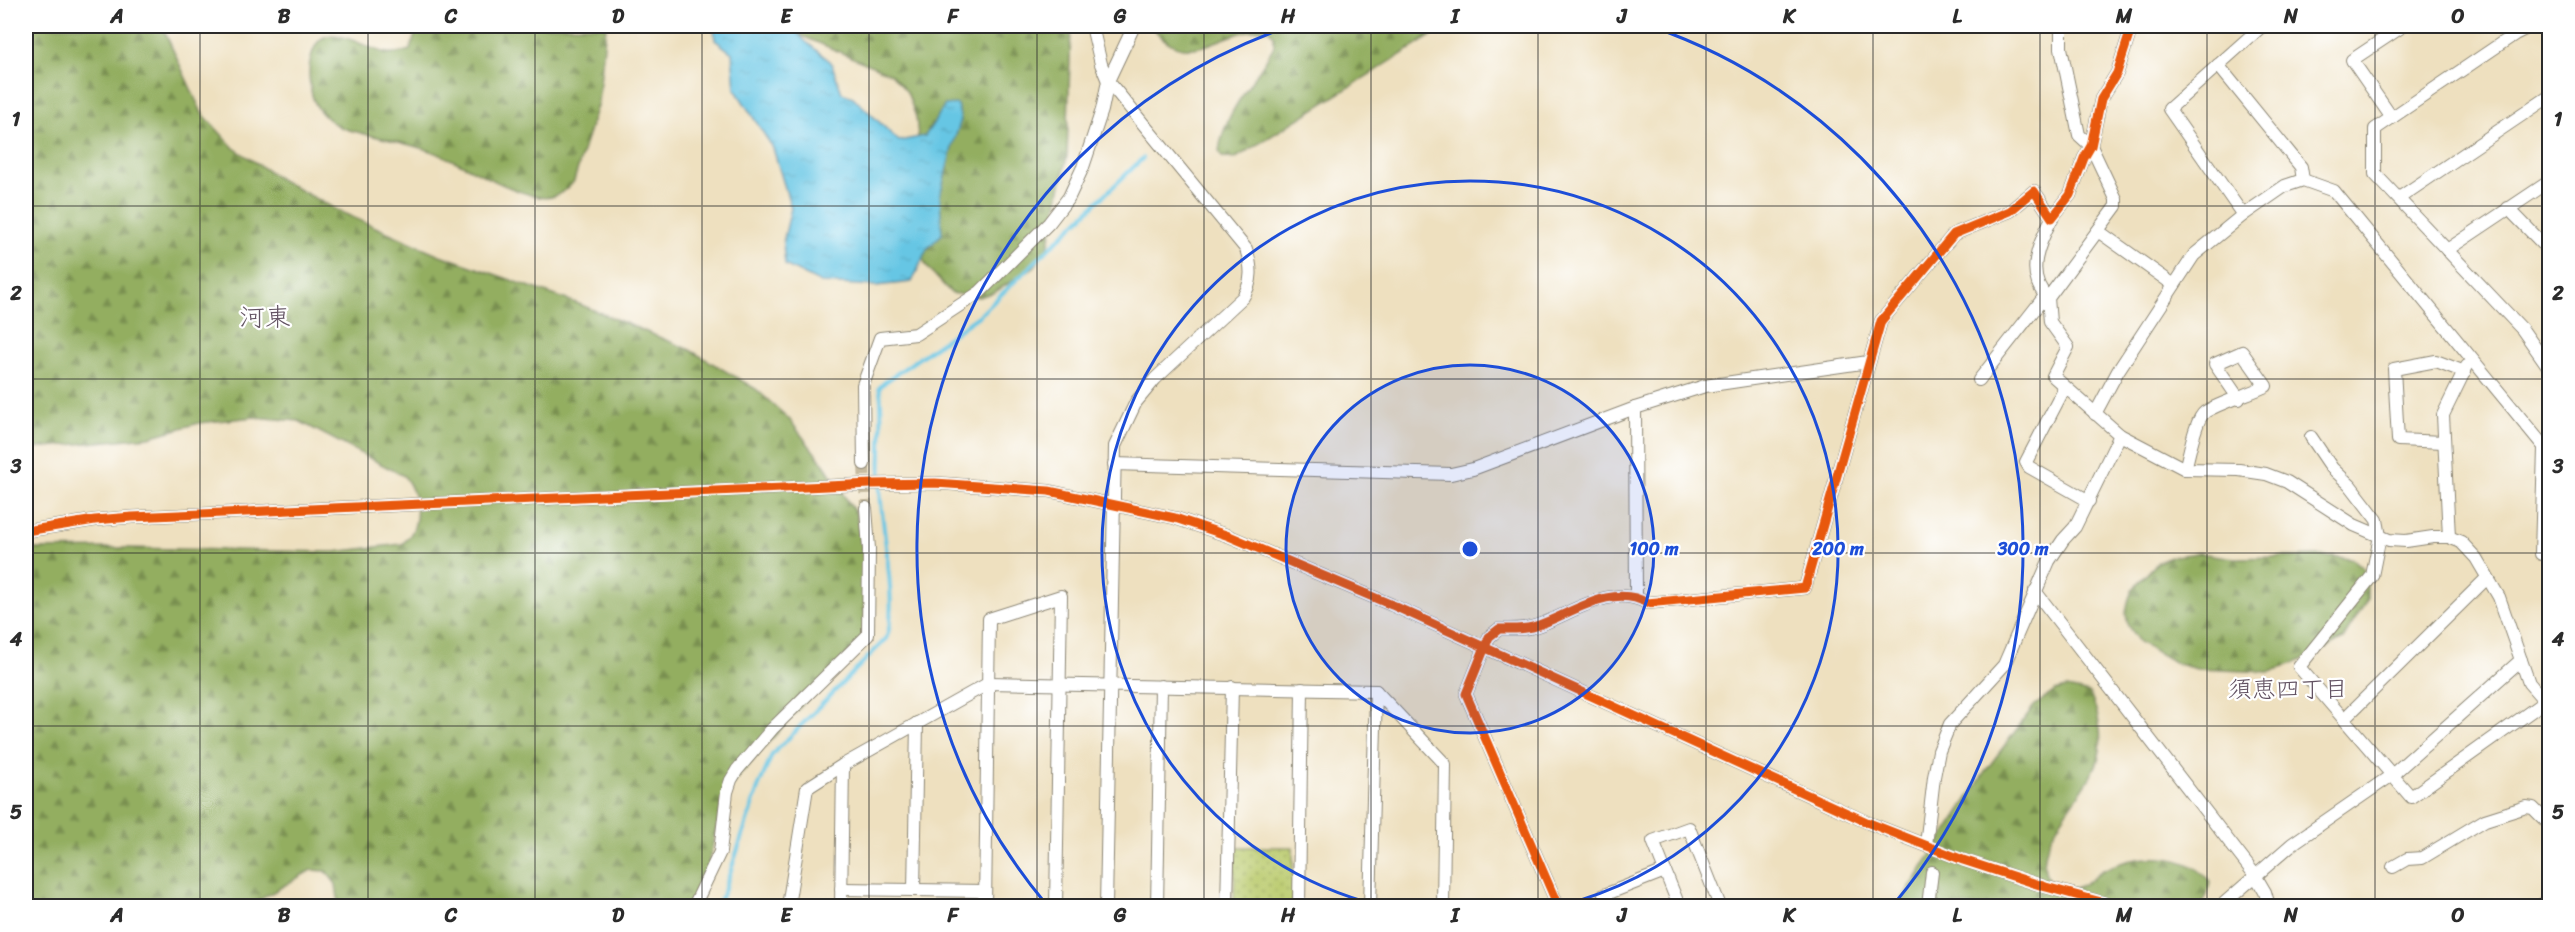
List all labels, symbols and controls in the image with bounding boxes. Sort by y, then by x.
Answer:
text: A [109,0,124,34]
text: B [278,0,291,34]
text: C [444,0,458,34]
text: D [612,0,625,34]
text: E [780,0,793,34]
text: F [947,0,960,34]
text: G [1113,0,1127,34]
text: H [1280,0,1296,34]
text: I [1450,0,1461,34]
text: J [1616,0,1628,34]
text: K [1782,0,1797,34]
text: L [1952,0,1962,34]
text: M [2115,0,2133,34]
text: N [2283,0,2299,34]
text: O [2452,0,2465,34]
text: 1 [12,102,21,137]
text: 1 [2554,102,2563,137]
text: 2 [9,276,22,311]
text: 2 [2551,276,2564,311]
district label: 河東 [239,294,291,340]
text: 3 [10,449,22,484]
text: 3 [2552,449,2564,484]
text: 100 m [1630,533,1679,565]
text: 200 m [1811,533,1864,565]
text: 300 m [1996,533,2049,565]
centre of rings [1460,539,1480,559]
text: 4 [9,622,23,657]
text: 4 [2551,622,2565,657]
district label: 須恵四丁目 [2228,668,2348,710]
text: 5 [10,795,22,830]
text: 5 [2552,795,2564,830]
text: A [109,898,124,932]
text: B [278,898,291,932]
text: C [444,898,458,932]
text: D [612,898,625,932]
text: E [780,898,793,932]
text: F [947,898,960,932]
text: G [1113,898,1127,932]
text: H [1280,898,1296,932]
text: I [1450,898,1461,932]
text: J [1616,898,1628,932]
text: K [1782,898,1797,932]
text: L [1952,898,1962,932]
text: M [2115,898,2133,932]
text: N [2283,898,2299,932]
text: O [2452,898,2465,932]

